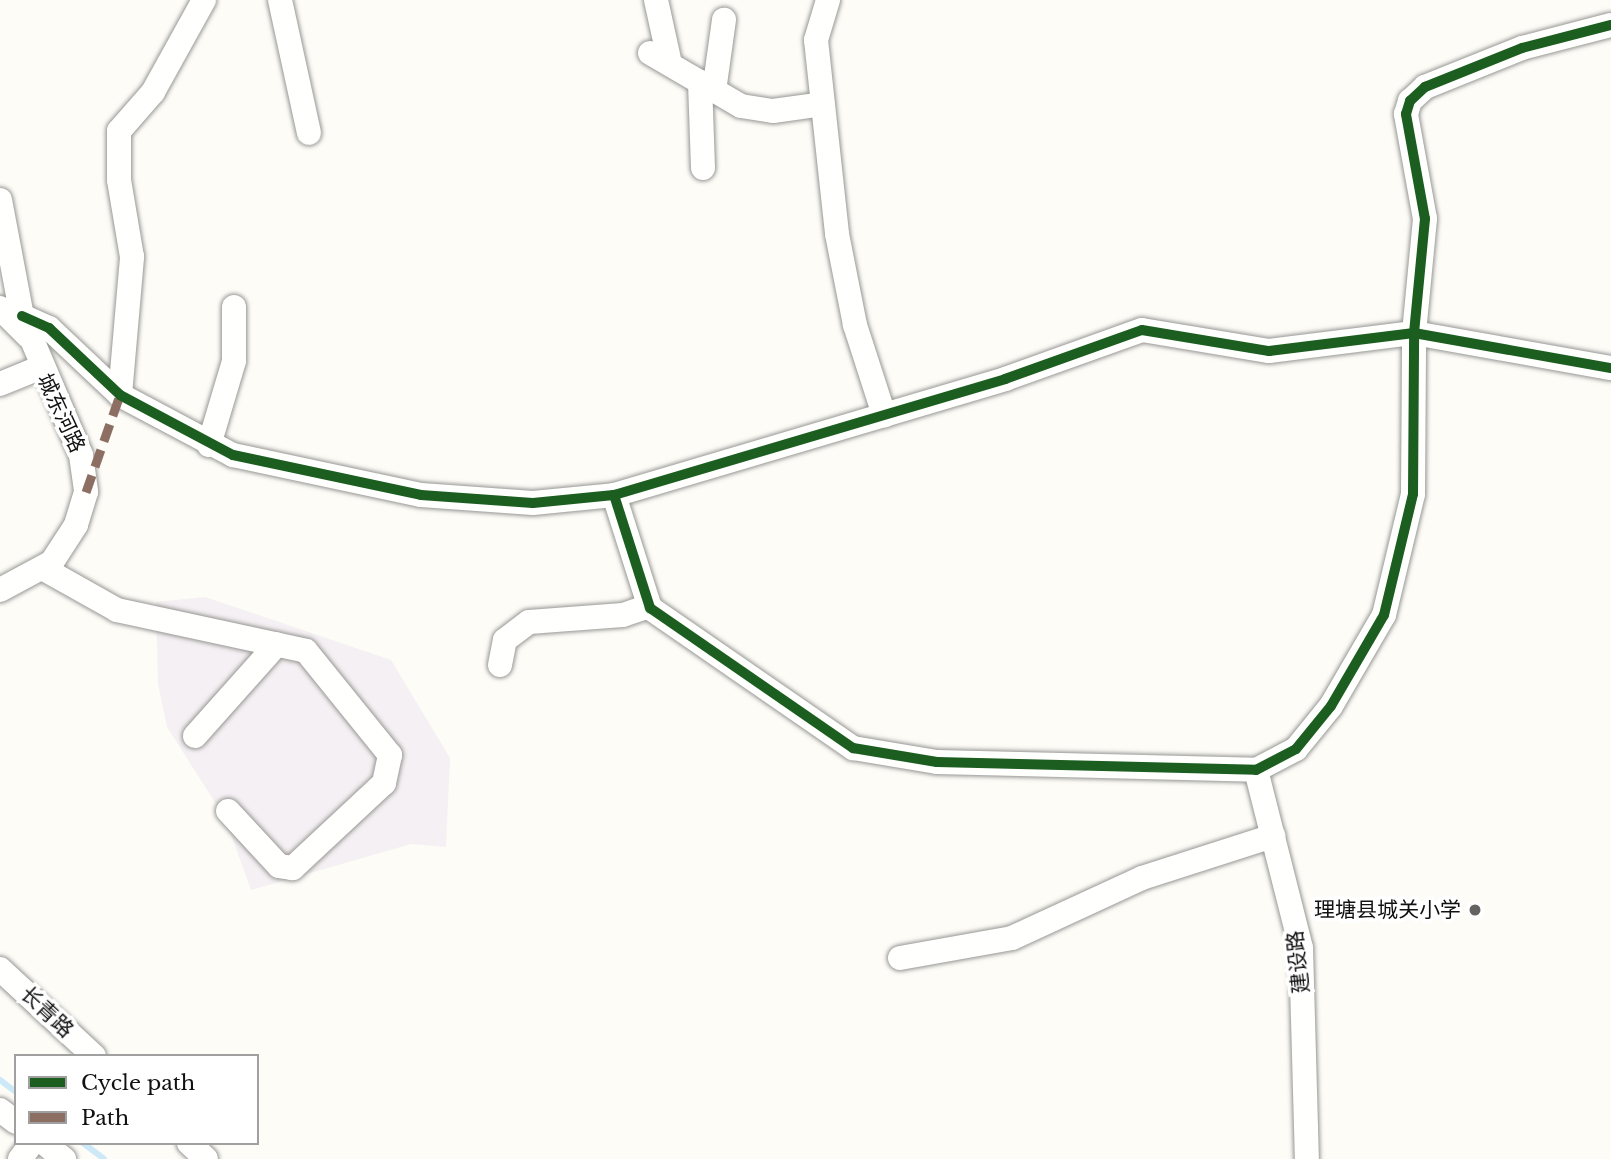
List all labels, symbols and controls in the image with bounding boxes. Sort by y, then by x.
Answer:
street label: 城东河路 [32,370,90,456]
place label: 理塘县城关小学 [1314,897,1461,923]
marker: 理塘县城关小学 [1467,902,1483,918]
street label: 建设路 [1282,929,1314,995]
street label: 长青路 [15,981,79,1043]
legend [14,1054,259,1145]
text: Cycle path [81,1070,195,1096]
text: Path [81,1105,129,1131]

